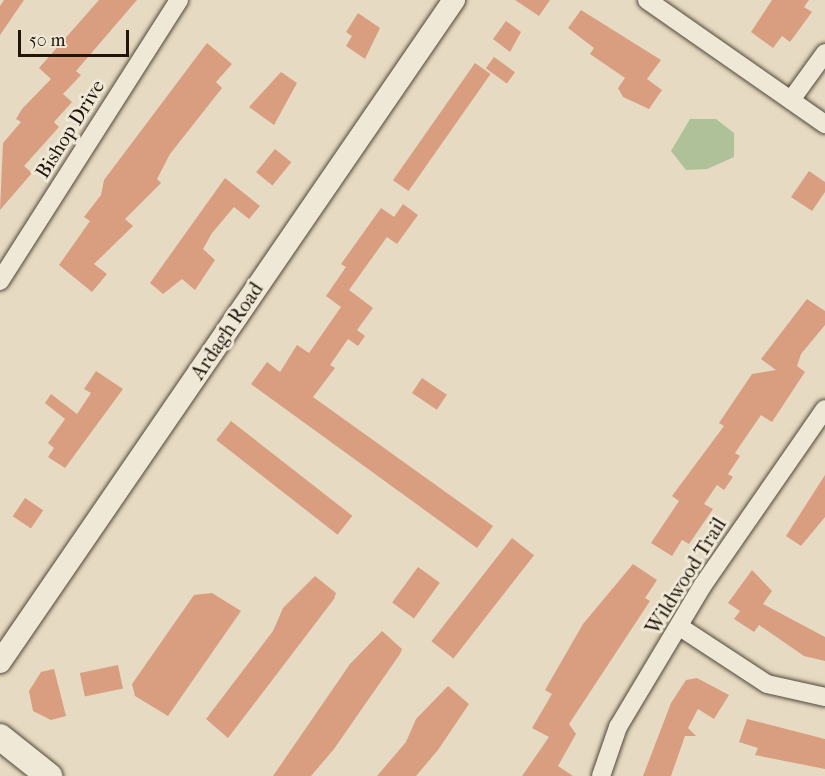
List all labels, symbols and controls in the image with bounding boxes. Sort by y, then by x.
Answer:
scale bar [21,18,132,56]
text: 50 m [29,30,65,51]
street label: Bishop Drive [30,75,110,183]
street label: Ardagh Road [186,278,268,384]
street label: Wildwood Trail [641,513,731,639]

